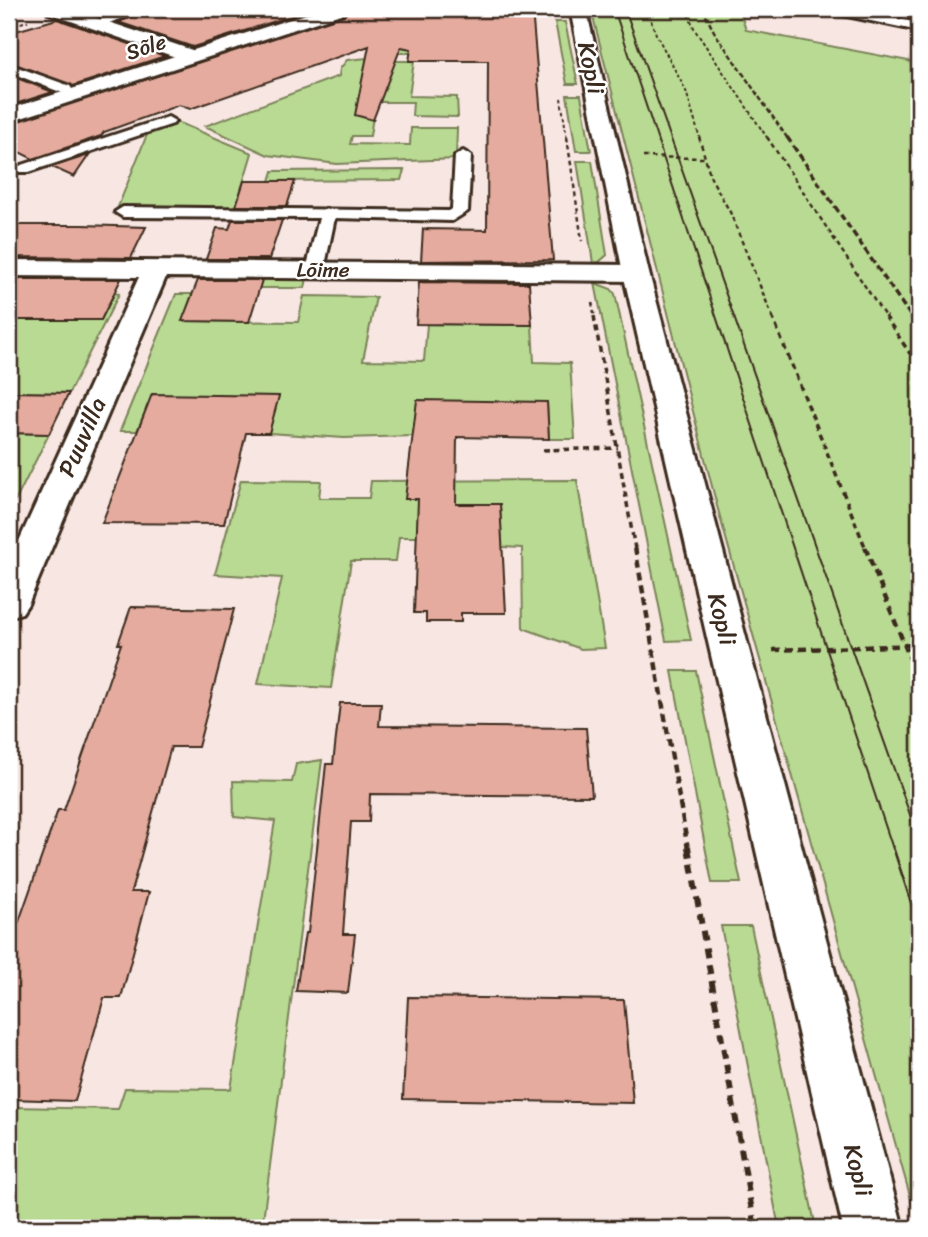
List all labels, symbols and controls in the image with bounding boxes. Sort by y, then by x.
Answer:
street label: Sõle [121,23,171,71]
street label: Kopli [565,38,617,100]
street label: Lõime [296,251,350,289]
street label: Puuvilla [46,390,118,484]
street label: Kopli [695,588,749,651]
street label: Kopli [831,1139,885,1202]

